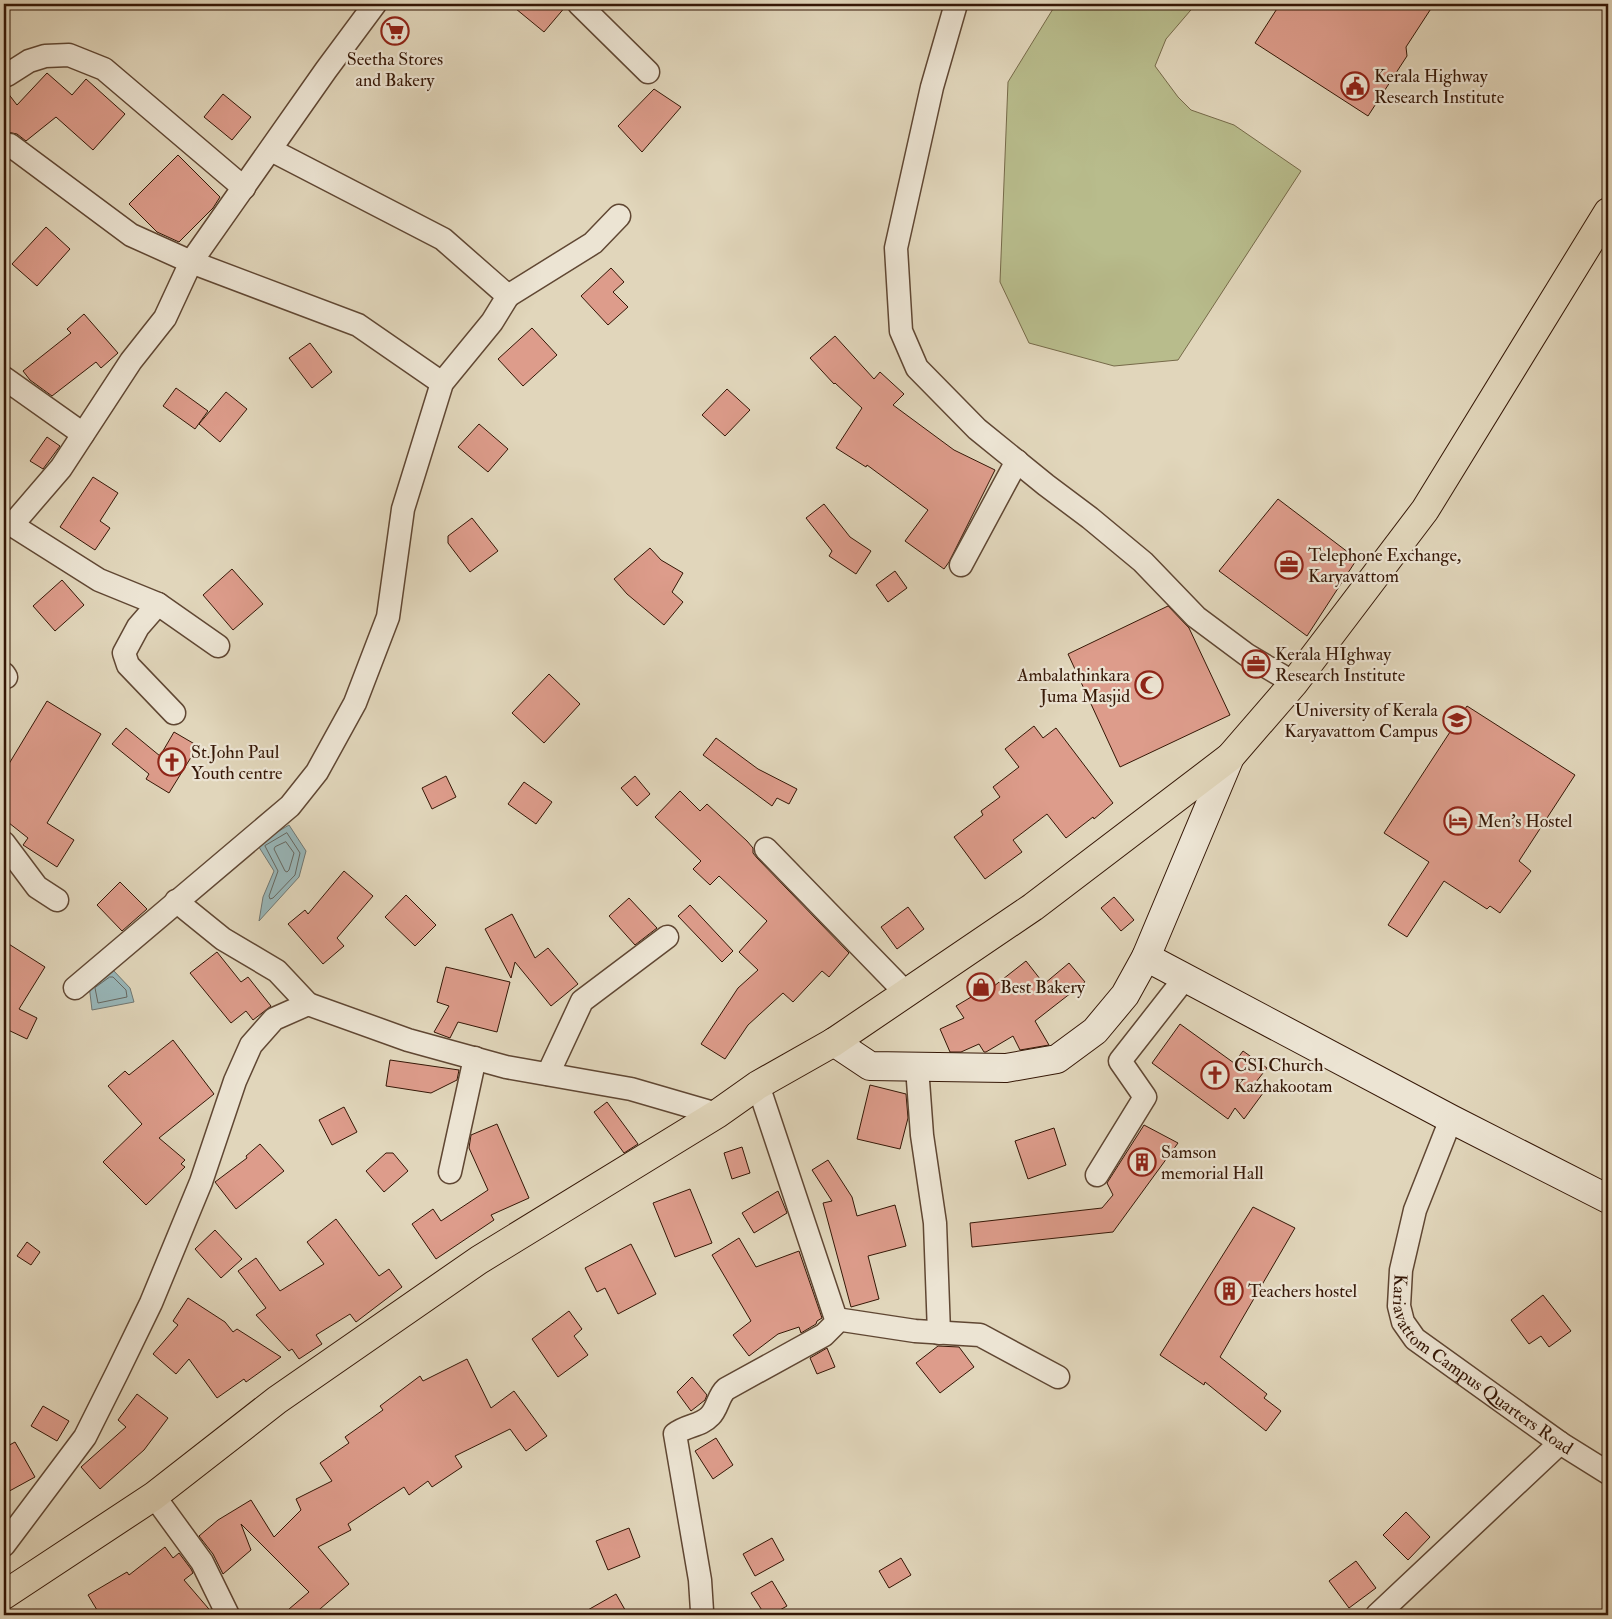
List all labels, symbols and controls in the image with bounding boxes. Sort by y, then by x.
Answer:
supermarket icon: Seetha Stores and Bakery [380,16,410,46]
place label: Seetha Stores and Bakery [347,48,443,92]
place label: Kerala Highway Research Institute [1374,65,1505,109]
public building icon: Kerala Highway Research Institute [1340,71,1370,101]
place label: Telephone Exchange, Karyavattom [1308,544,1461,588]
office icon: Telephone Exchange, Karyavattom [1274,550,1304,580]
place label: Kerala HIghway Research Institute [1275,643,1406,687]
office icon: Kerala HIghway Research Institute [1241,649,1271,679]
place label: Ambalathinkara Juma Masjid [1016,664,1131,708]
mosque icon: Ambalathinkara Juma Masjid [1134,670,1164,700]
place label: University of Kerala Karyavattom Campus [1284,699,1439,743]
school or university icon: University of Kerala Karyavattom Campus [1442,705,1472,735]
place label: St.John Paul Youth centre [191,741,283,785]
church icon: St.John Paul Youth centre [157,747,187,777]
hotel icon: Men's Hostel [1443,806,1473,836]
place label: Men's Hostel [1477,810,1573,833]
shop icon: Best Bakery [966,972,996,1002]
place label: Best Bakery [1000,976,1086,999]
place label: CSI Church Kazhakootam [1234,1054,1332,1098]
church icon: CSI Church Kazhakootam [1200,1060,1230,1090]
place label: Samson memorial Hall [1161,1141,1264,1185]
building icon: Samson memorial Hall [1127,1147,1157,1177]
street label: Kariavattom Campus Quarters Road [1387,1273,1577,1460]
building icon: Teachers hostel [1214,1276,1244,1306]
place label: Teachers hostel [1248,1280,1358,1303]

